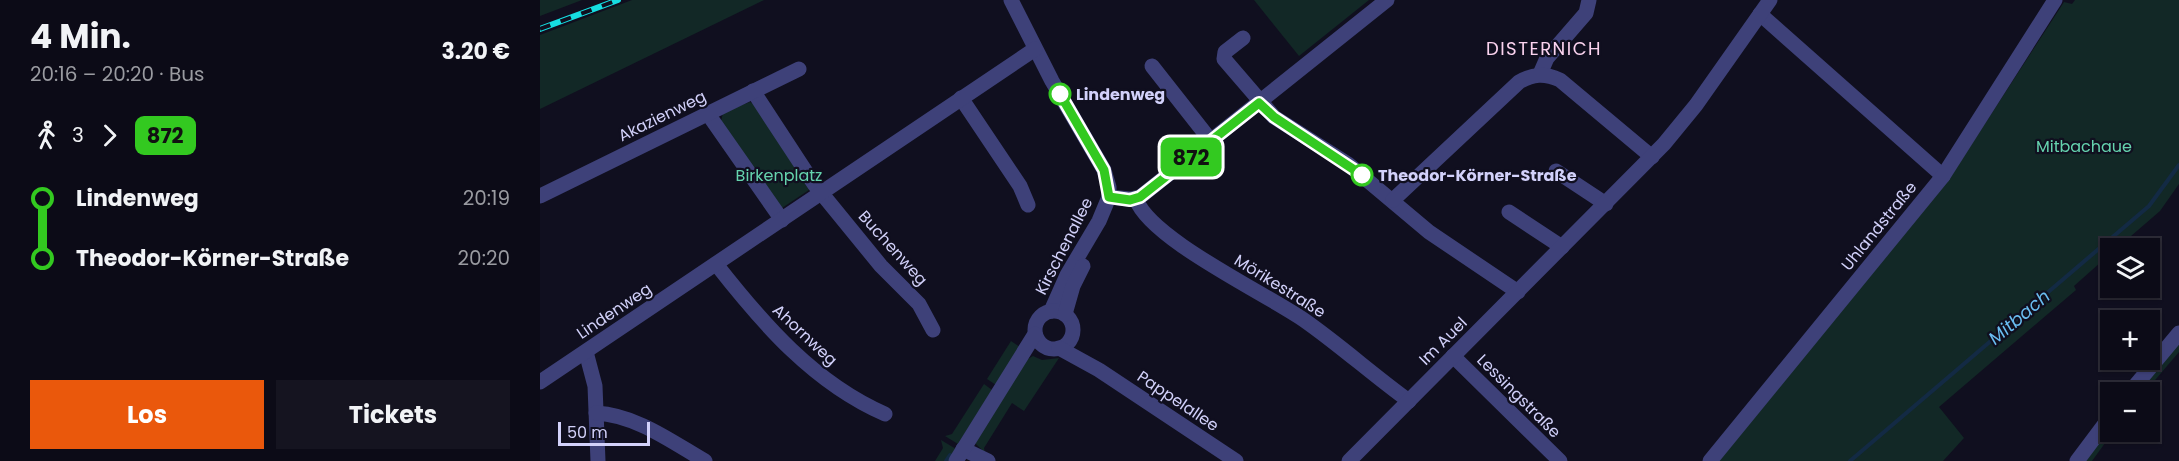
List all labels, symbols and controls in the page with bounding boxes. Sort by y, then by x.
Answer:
text: 4 Min. [30,13,131,60]
text: 3.20 € [441,36,510,67]
district label: DISTERNICH [1486,36,1602,61]
text: 20:16 – 20:20 · Bus [30,60,204,88]
marker: Lindenweg [1049,83,1071,105]
place label: Lindenweg [1076,83,1165,106]
street label: Akazienweg [614,85,710,147]
icon: walk [30,119,63,152]
icon: forward [93,119,126,152]
text: 3 [72,121,84,149]
text: 872 [147,121,184,150]
park label: Mitbachaue [2036,135,2132,158]
line badge: 872 [1156,138,1226,176]
text: 872 [1173,143,1209,172]
park label: Birkenplatz [736,164,822,187]
marker: Theodor-Körner-Straße [1351,164,1373,186]
place label: Theodor-Körner-Straße [1378,164,1577,187]
street label: Uhlandstraße [1836,176,1922,275]
text: Lindenweg [76,183,199,214]
text: 20:19 [463,184,510,212]
street label: Kirschenallee [1030,193,1098,299]
street label: Buchenweg [853,205,933,291]
map controls [2100,238,2160,442]
button: layers [2100,238,2160,298]
text: Theodor-Körner-Straße [76,243,349,274]
text: 20:20 [458,244,510,272]
street label: Mörikestraße [1230,249,1330,323]
street label: Lindenweg [572,277,656,345]
water label: Mitbach [1983,284,2055,350]
street label: Ahornweg [767,299,843,371]
button: + [2100,310,2160,370]
street label: Im Auel [1414,312,1472,370]
street label: Lessingstraße [1472,349,1566,443]
street label: Pappelallee [1133,365,1223,437]
button: Los [30,380,264,449]
button: Tickets [276,380,510,449]
button: − [2100,382,2160,442]
scale bar [558,419,650,446]
text: 50 m [567,421,608,444]

